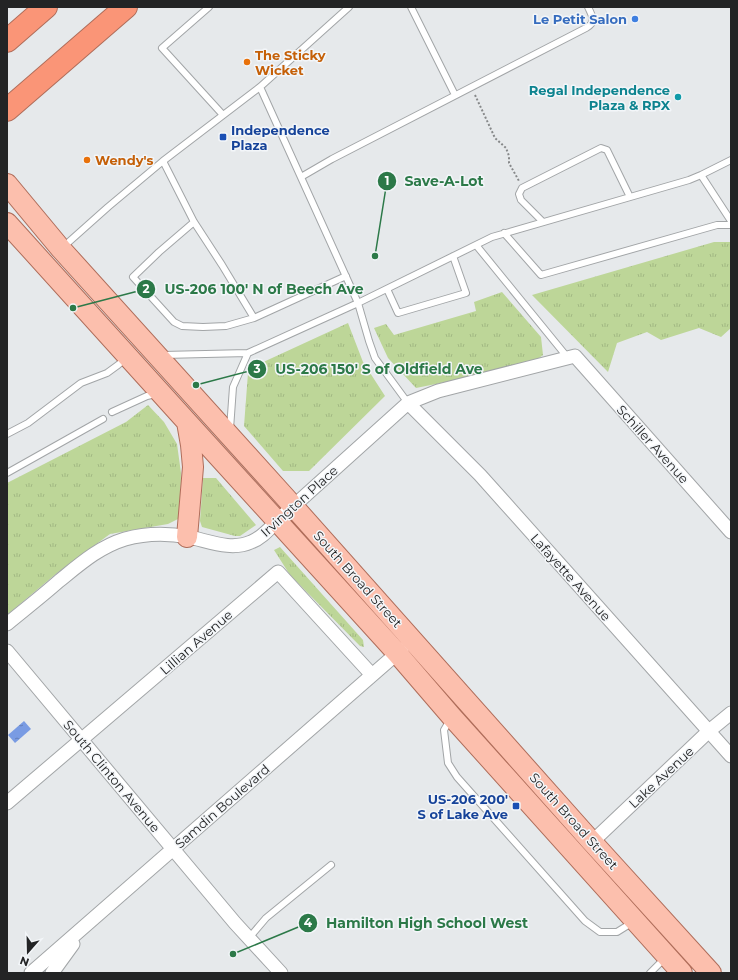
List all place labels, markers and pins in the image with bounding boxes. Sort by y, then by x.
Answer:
place label: Le Petit Salon [533,11,627,27]
marker: Le Petit Salon [630,14,640,24]
place label: The Sticky Wicket [255,47,326,78]
marker: The Sticky Wicket [242,57,252,67]
place label: Regal Independence Plaza & RPX [529,82,671,113]
marker: Regal Independence Plaza & RPX [673,92,683,102]
place label: Independence Plaza [231,122,330,153]
marker: Independence Plaza [218,132,228,142]
place label: Wendy's [95,152,153,168]
marker: Wendy's [82,155,92,165]
callout: Save-A-Lot [377,168,492,194]
callout: US-206 100' N of Beech Ave [136,276,371,302]
callout: US-206 150' S of Oldfield Ave [247,356,491,382]
place label: US-206 200' S of Lake Ave [417,791,508,822]
marker: US-206 200' S of Lake Ave [511,801,521,811]
callout: Hamilton High School West [298,910,536,936]

